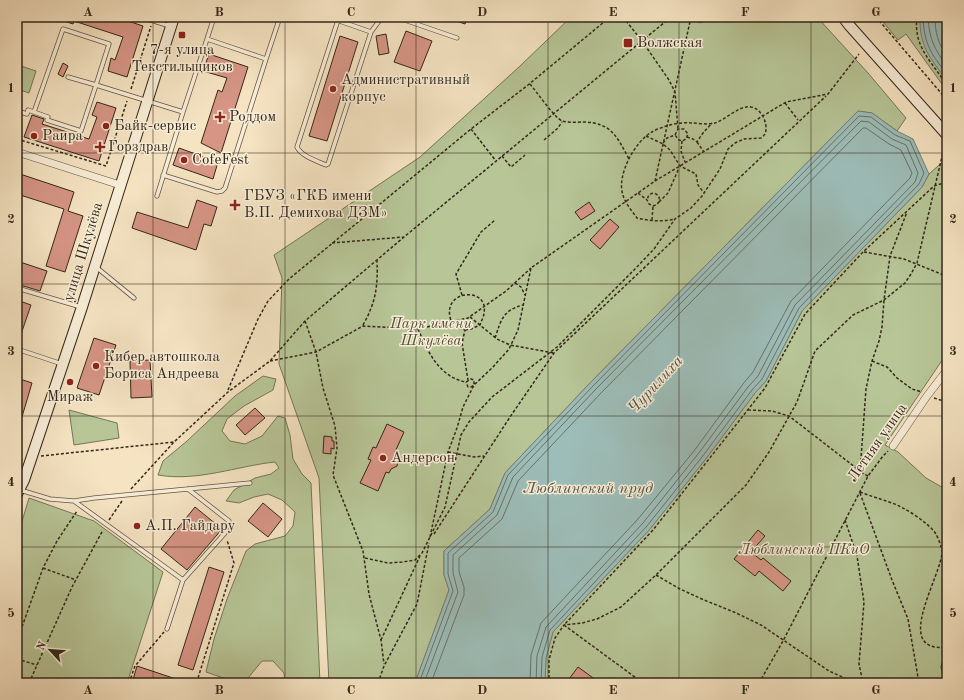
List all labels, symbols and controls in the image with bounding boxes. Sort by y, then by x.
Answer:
text: A [83,6,93,19]
text: B [214,6,224,19]
text: C [347,6,355,19]
text: D [477,6,487,19]
text: E [609,6,618,19]
text: F [741,6,750,19]
text: G [871,6,881,19]
marker: 7-я улица Текстильщиков [177,30,187,40]
place label: Волжская [637,36,703,51]
marker: Волжская [622,37,634,49]
place label: 7-я улица Текстильщиков [131,43,233,75]
place label: Административный корпус [341,73,470,105]
text: 1 [7,82,15,95]
text: 1 [949,82,957,95]
marker: Административный корпус [328,84,338,94]
place label: Роддом [229,110,277,125]
marker: Роддом [214,111,226,123]
place label: Байк-сервис [114,119,197,134]
marker: Байк-сервис [101,121,111,131]
place label: Раира [42,129,83,144]
marker: Раира [29,131,39,141]
place label: Горздрав [108,140,168,155]
marker: Горздрав [95,142,105,152]
place label: CofeFest [192,153,249,168]
marker: CofeFest [179,155,189,165]
place label: ГБУЗ «ГКБ имени В.П. Демихова ДЗМ» [244,189,387,221]
marker: ГБУЗ «ГКБ имени В.П. Демихова ДЗМ» [229,199,241,211]
street label: улица Шкулёва [62,200,106,303]
text: 2 [7,213,15,226]
text: 2 [949,213,957,226]
park label: Парк имени Шкулёва [389,317,473,349]
text: 3 [7,345,15,358]
text: 3 [949,345,957,358]
place label: Кибер автошкола Бориса Андреева [104,350,220,382]
water label: Чурилиха [625,353,687,417]
marker: Кибер автошкола Бориса Андреева [91,361,101,371]
marker: Мираж [65,377,75,387]
place label: Мираж [47,390,94,405]
street label: Летняя улица [845,401,911,485]
place label: Андерсон [391,451,455,466]
marker: Андерсон [378,453,388,463]
text: 4 [7,476,15,489]
text: 4 [949,476,957,489]
water label: Люблинский пруд [523,481,653,497]
place label: А.П. Гайдару [145,519,235,534]
marker: А.П. Гайдару [132,521,142,531]
park label: Люблинский ПКиО [738,542,870,558]
text: 5 [7,607,15,620]
text: 5 [949,607,957,620]
north arrow [30,630,70,670]
text: N [36,640,49,652]
text: A [83,684,93,697]
text: B [214,684,224,697]
text: C [347,684,355,697]
text: D [477,684,487,697]
text: E [609,684,618,697]
text: F [741,684,750,697]
text: G [871,684,881,697]

